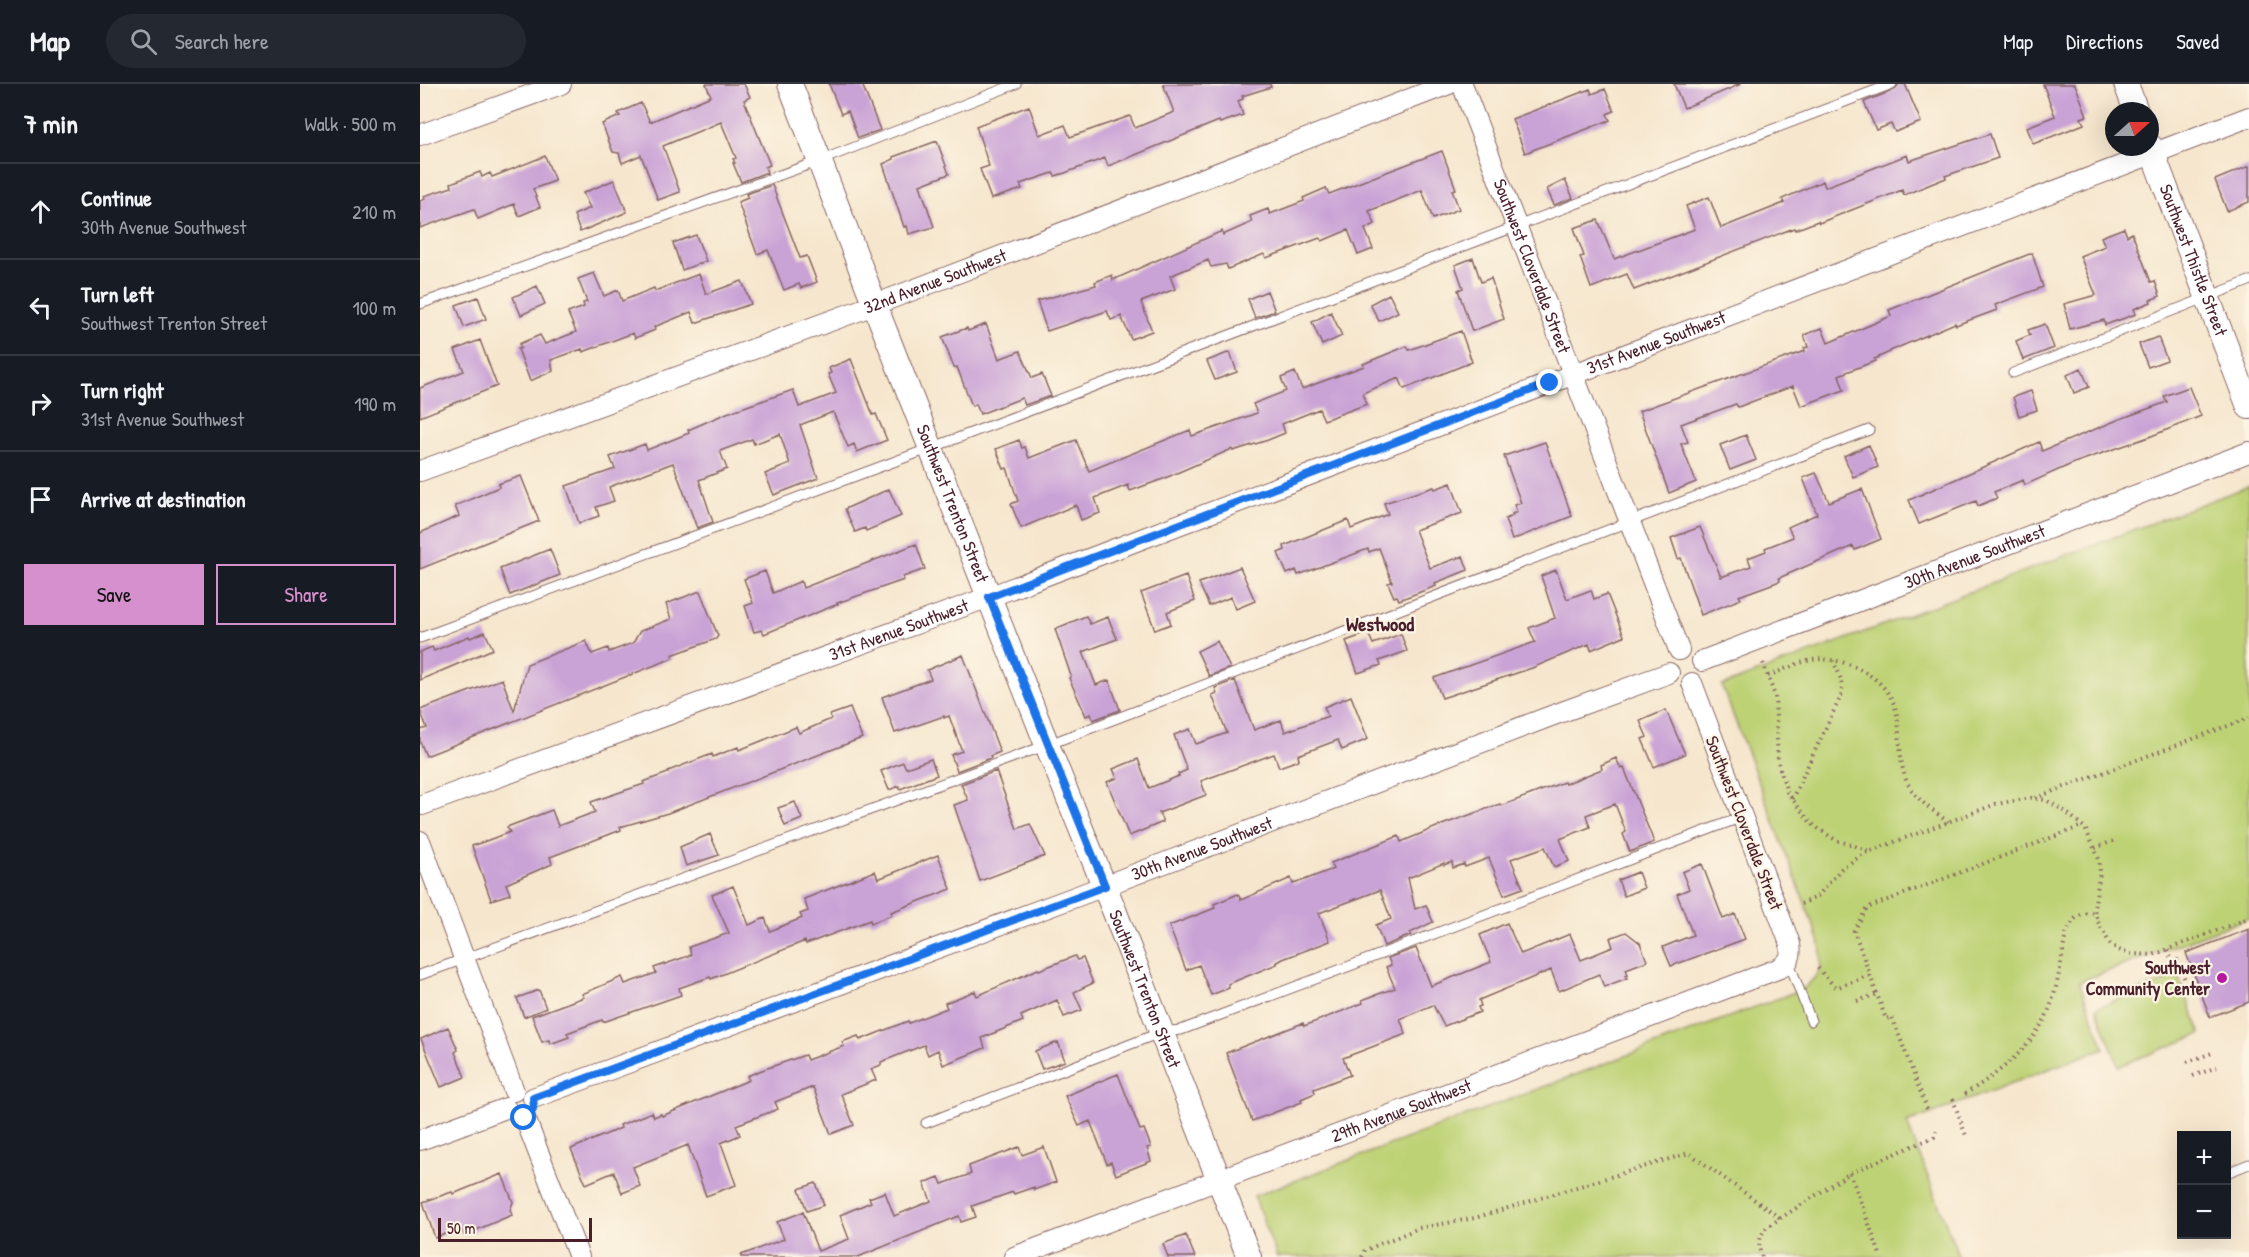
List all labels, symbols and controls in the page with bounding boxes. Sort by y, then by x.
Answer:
search box [106,14,526,68]
text: Map [30,22,70,60]
icon: search [127,25,160,58]
text: Search here [175,26,269,56]
text: Map [2003,27,2033,56]
text: Directions [2066,27,2143,56]
text: Saved [2176,27,2219,56]
north arrow [2105,102,2159,156]
text: 7 min [24,106,78,141]
text: Walk · 500 m [304,110,396,137]
street label: Southwest Cloverdale Street [1488,175,1577,357]
street label: Southwest Thistle Street [2154,180,2234,340]
text: Continue [81,183,152,213]
icon: ahead [24,195,57,228]
text: 210 m [352,198,396,225]
text: 30th Avenue Southwest [81,213,246,240]
street label: 32nd Avenue Southwest [860,242,1011,320]
text: Turn left [81,279,154,309]
icon: left [24,291,57,324]
text: 100 m [353,294,396,321]
street label: 31st Avenue Southwest [1583,304,1730,380]
text: Southwest Trenton Street [81,309,267,336]
route end [1536,369,1562,395]
text: Turn right [81,375,164,405]
icon: right [24,387,57,420]
text: 190 m [354,390,396,417]
text: 31st Avenue Southwest [81,405,244,432]
street label: Southwest Trenton Street [911,421,995,587]
icon: arrive [24,483,57,516]
text: Arrive at destination [81,484,246,514]
street label: 30th Avenue Southwest [1901,518,2049,595]
button: Save [24,564,204,625]
button: Share [216,564,396,625]
street label: 31st Avenue Southwest [825,592,973,667]
district label: Westwood [1346,610,1414,637]
street label: Southwest Cloverdale Street [1700,732,1789,914]
street label: 30th Avenue Southwest [1128,810,1277,886]
street label: Southwest Trenton Street [1103,906,1188,1072]
place label: Southwest Community Center [2086,955,2211,1002]
marker: Southwest Community Center [2215,971,2229,985]
street label: 29th Avenue Southwest [1328,1072,1476,1148]
route start [510,1104,536,1130]
map controls [2177,1131,2231,1239]
button: + [2177,1131,2231,1185]
button: − [2177,1185,2231,1239]
scale bar [438,1215,592,1242]
text: 50 m [447,1217,476,1239]

